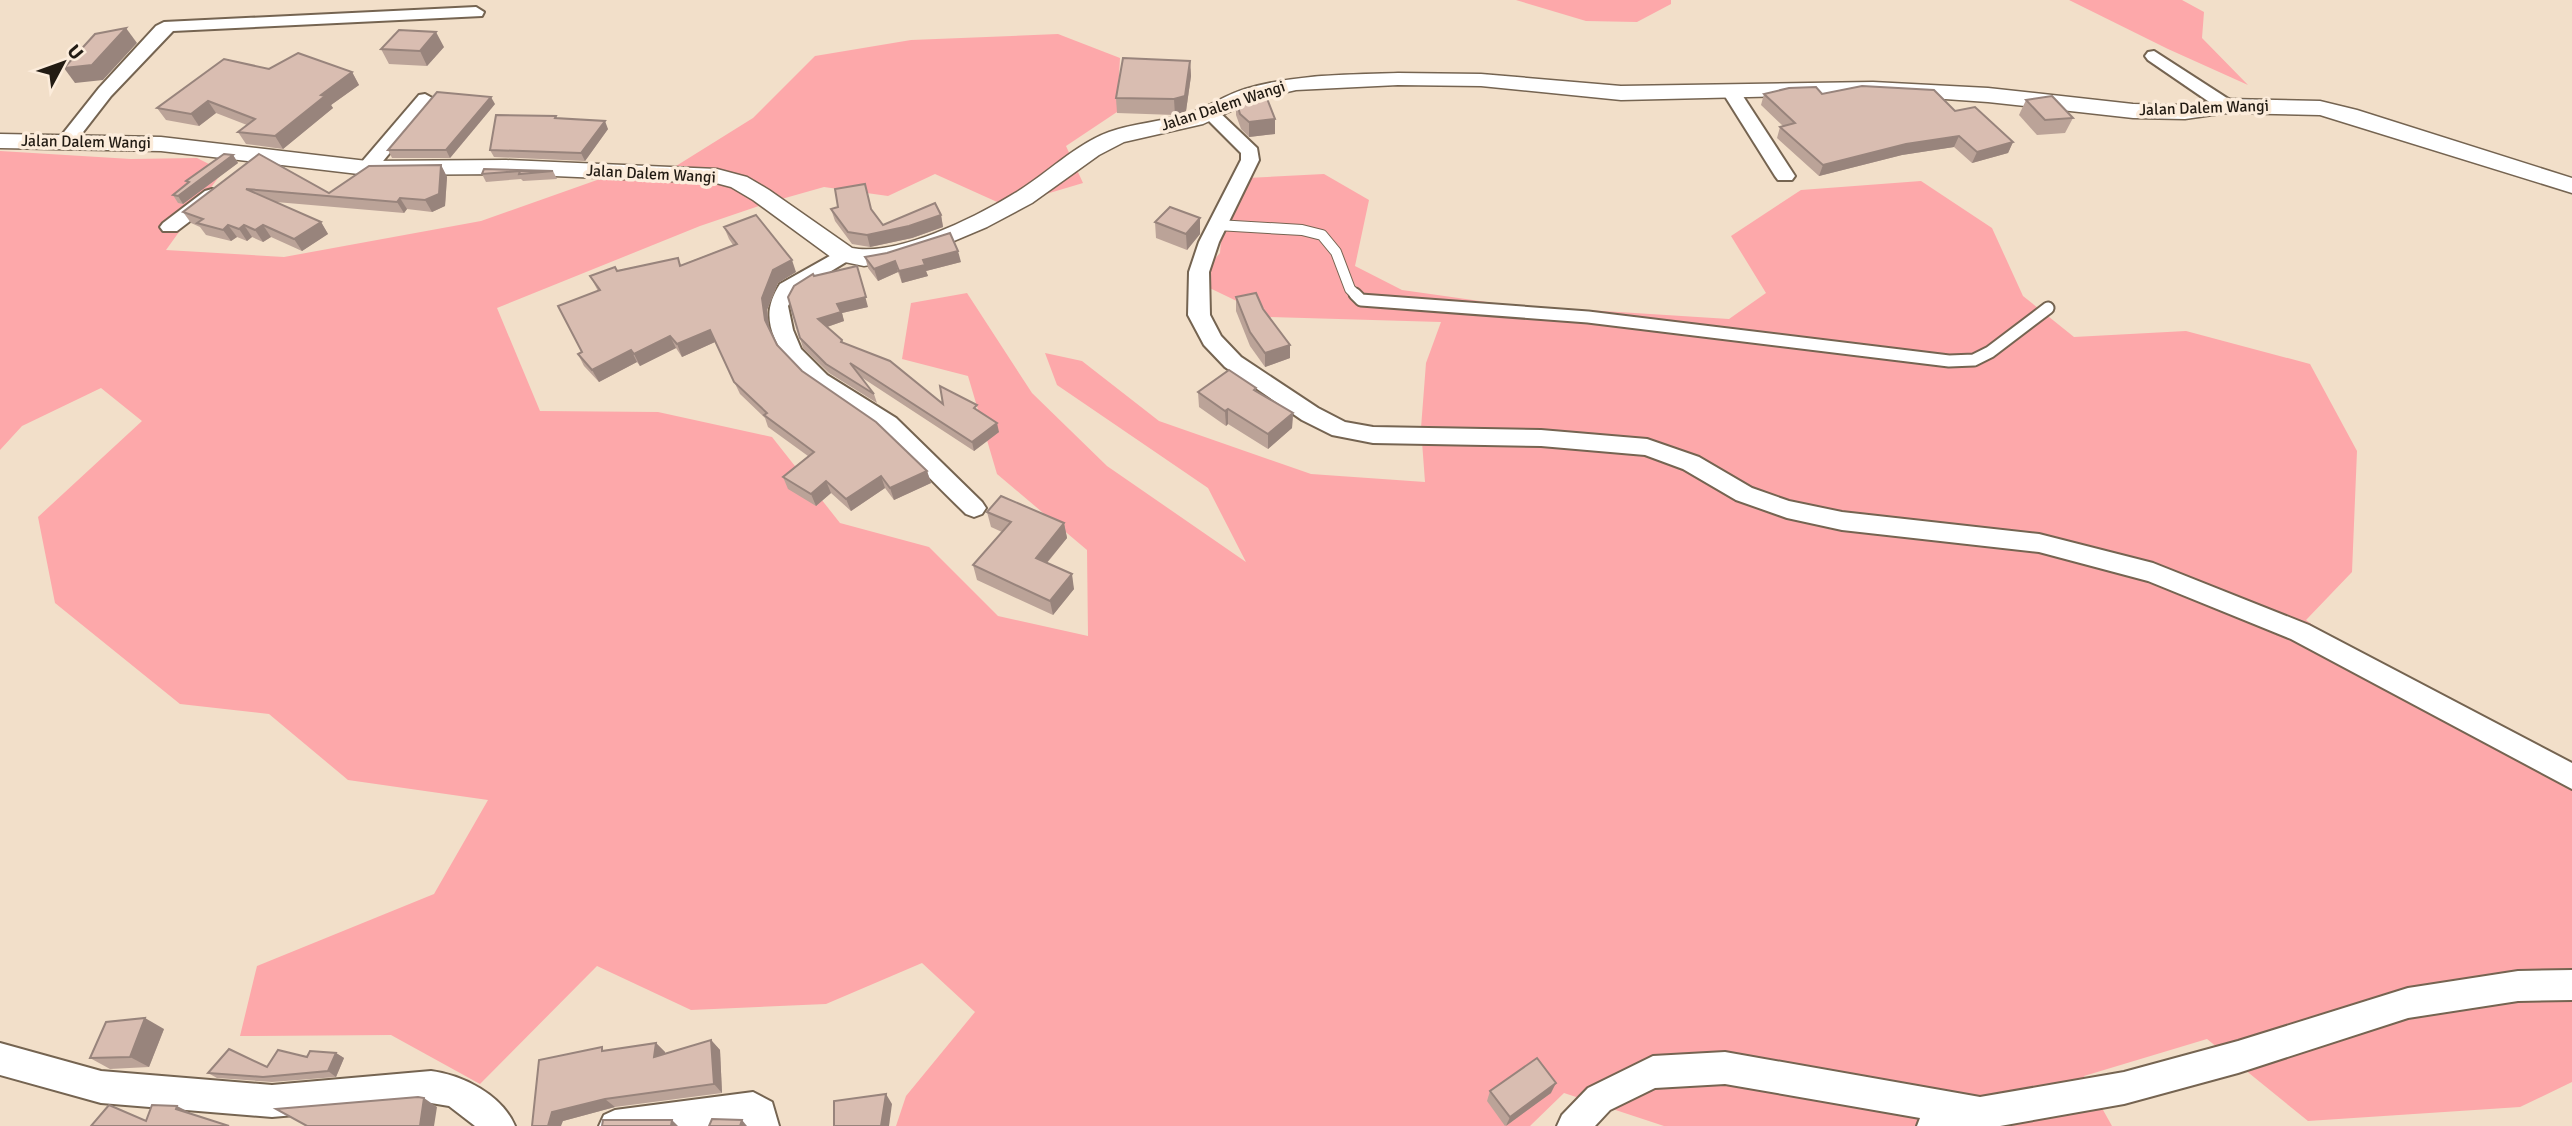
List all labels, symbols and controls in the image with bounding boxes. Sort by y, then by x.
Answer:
north arrow [28,28,98,98]
text: U [62,40,88,65]
street label: Jalan Dalem Wangi [1158,76,1288,136]
street label: Jalan Dalem Wangi [2139,96,2269,120]
street label: Jalan Dalem Wangi [21,131,151,153]
street label: Jalan Dalem Wangi [586,161,716,187]

